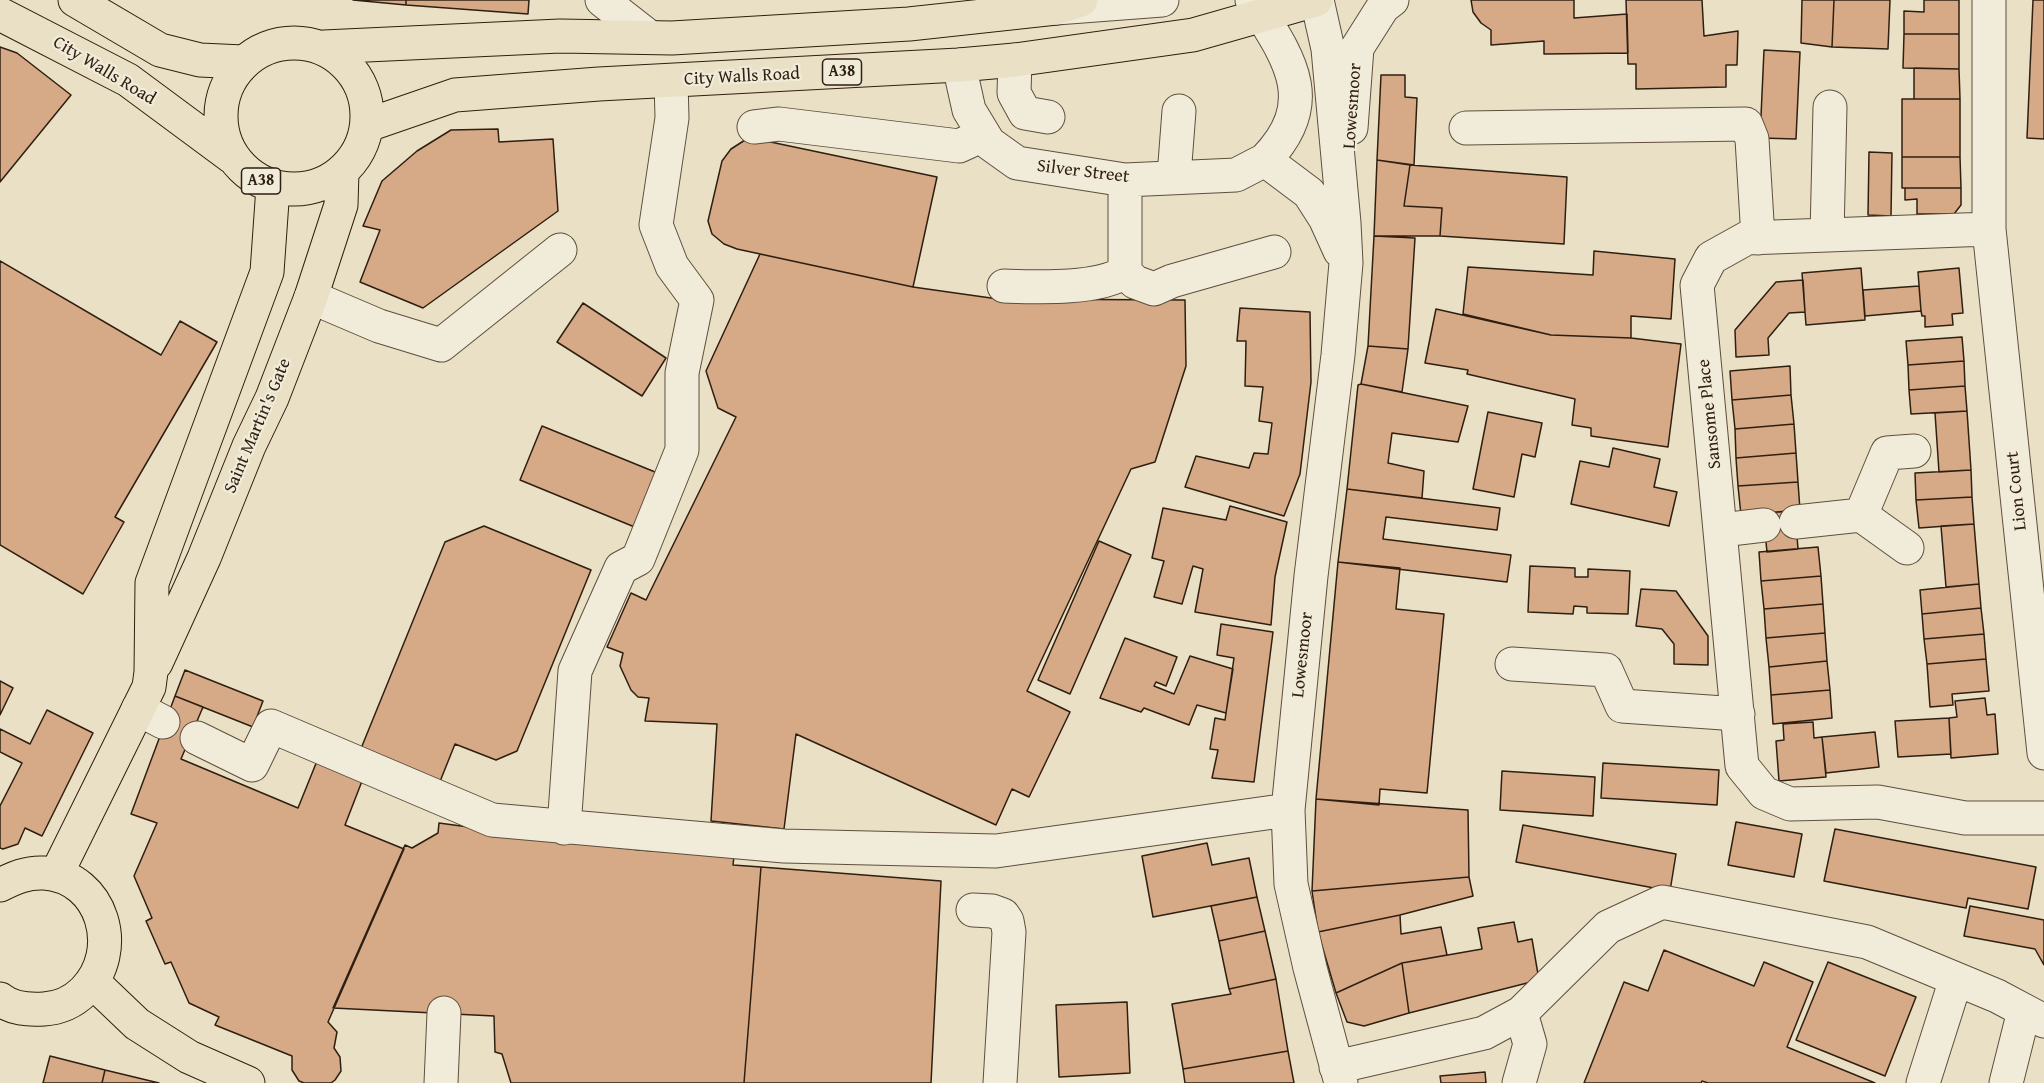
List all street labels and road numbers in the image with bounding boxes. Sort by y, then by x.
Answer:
street label: City Walls Road [49,32,159,110]
road number: A38 [822,59,862,85]
street label: Lowesmoor [1339,62,1367,150]
street label: City Walls Road [683,63,801,91]
street label: Silver Street [1036,156,1130,188]
road number: A38 [242,168,280,194]
street label: Saint Martin's Gate [220,355,296,497]
street label: Sansome Place [1693,358,1727,470]
street label: Lion Court [2002,450,2032,532]
street label: Lowesmoor [1288,611,1318,699]

